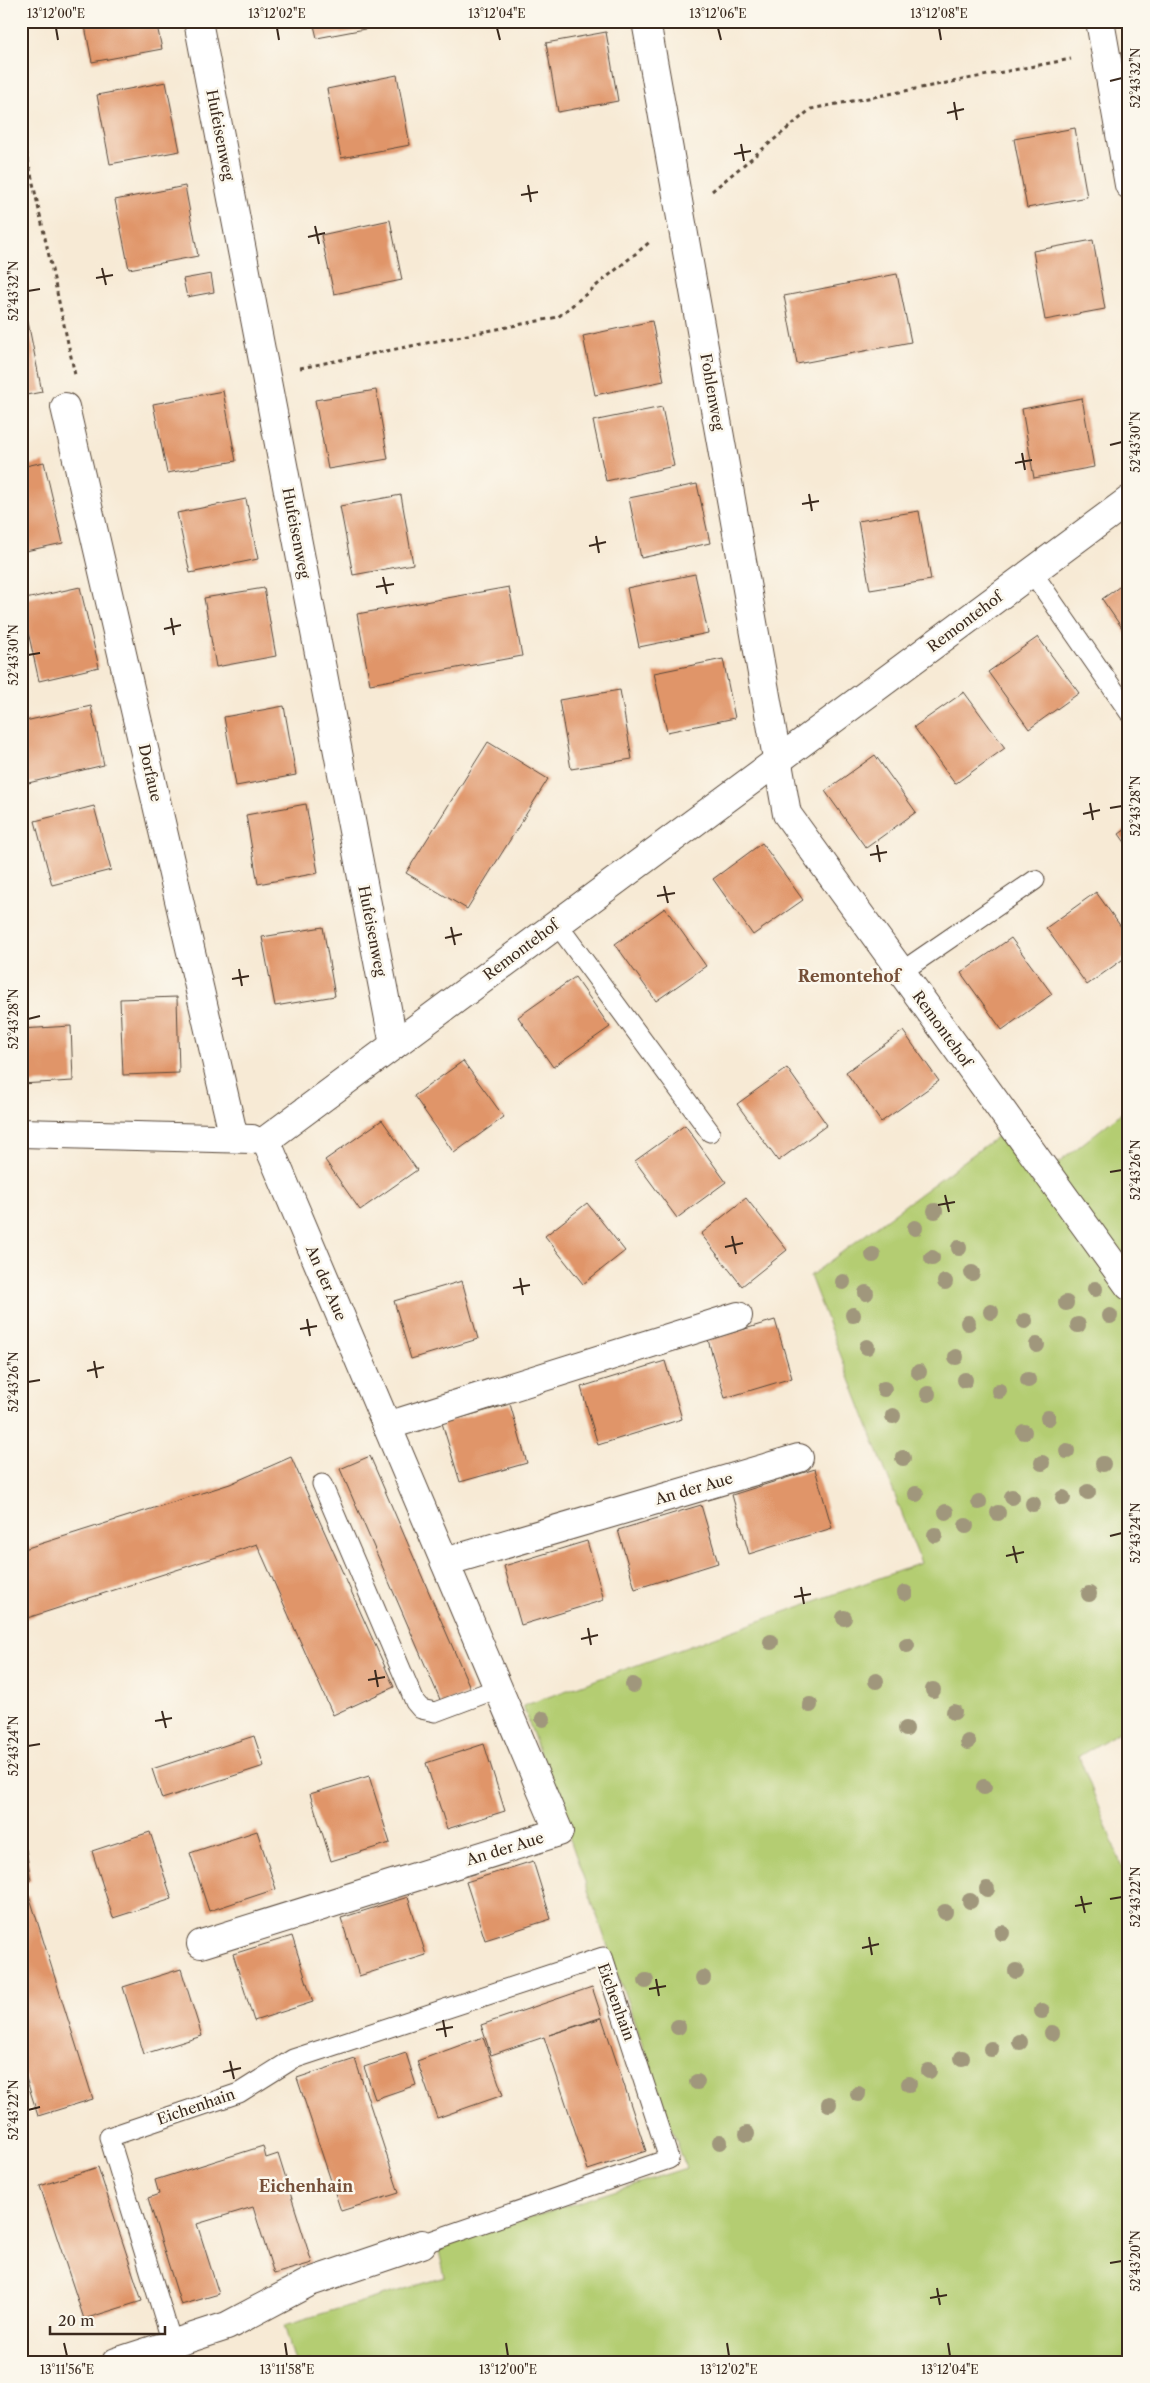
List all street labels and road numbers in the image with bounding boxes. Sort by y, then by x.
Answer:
street label: Hufeisenweg [202,88,239,182]
street label: Fohlenweg [696,352,729,432]
street label: Hufeisenweg [278,486,315,580]
street label: Remontehof [923,586,1007,656]
street label: Dorfaue [135,742,166,804]
street label: Hufeisenweg [354,884,391,978]
street label: Remontehof [479,914,563,984]
street label: Remontehof [908,987,977,1072]
street label: An der Aue [302,1241,351,1323]
street label: An der Aue [652,1468,735,1509]
street label: An der Aue [463,1828,546,1870]
street label: Eichenhain [594,1960,639,2044]
street label: Eichenhain [154,2084,238,2129]

